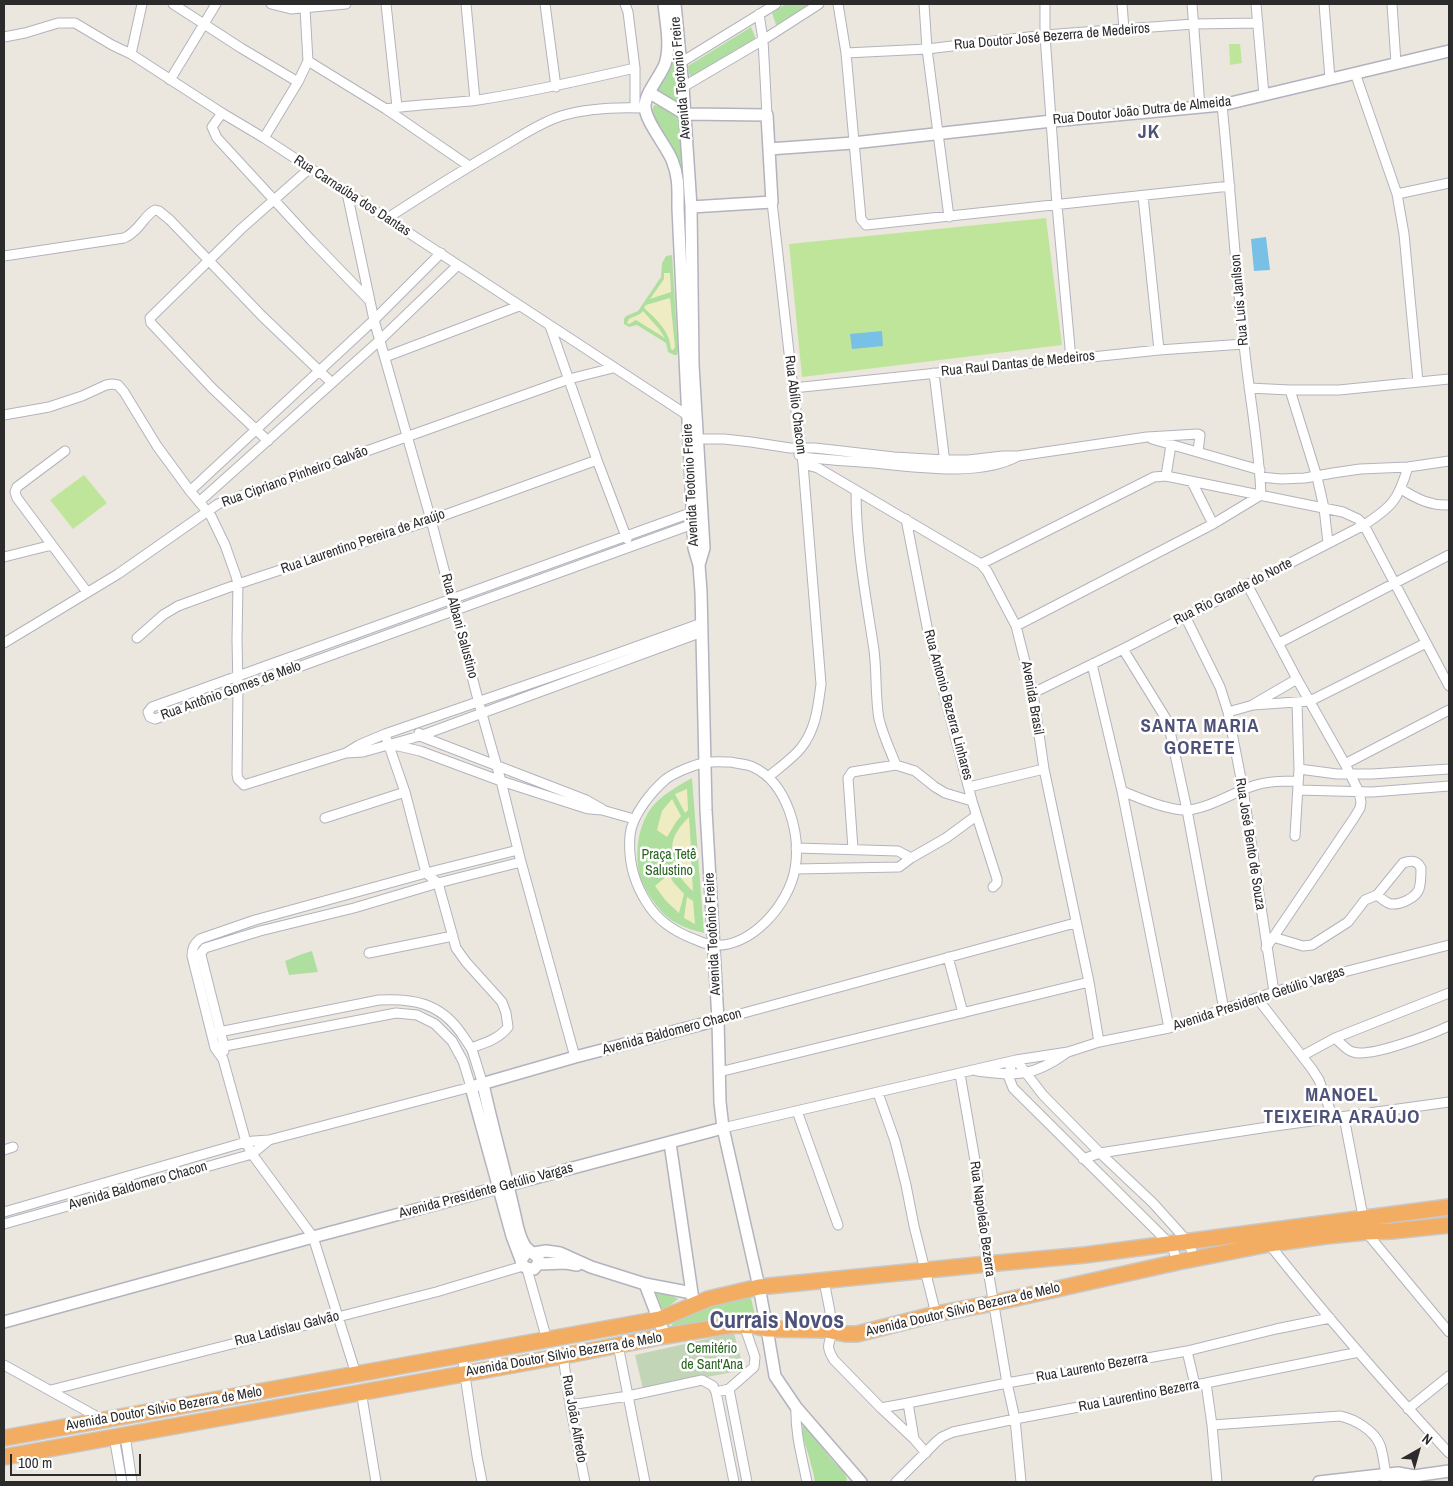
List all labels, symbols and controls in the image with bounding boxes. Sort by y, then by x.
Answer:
street label: Avenida Teotonio Freire [667,16,695,140]
street label: Rua Doutor José Bezerra de Medeiros [953,20,1151,54]
street label: Rua Doutor João Dutra de Almeida [1052,93,1232,129]
district label: JK [1138,122,1160,144]
street label: Rua Carnaúba dos Dantas [290,152,414,240]
street label: Rua Luís Janílson [1228,253,1252,347]
street label: Rua Raul Dantas de Medeiros [940,348,1096,380]
street label: Rua Abílio Chacom [781,355,809,455]
street label: Avenida Teotonio Freire [679,423,703,547]
street label: Rua Cipriano Pinheiro Galvão [220,443,370,511]
street label: Rua Laurentino Pereira de Araújo [279,506,447,578]
street label: Rua Rio Grande do Norte [1171,555,1295,629]
street label: Rua Albani Salustino [437,572,481,680]
street label: Rua Antonio Bezerra Linhares [920,628,976,782]
street label: Rua Antônio Gomes de Melo [159,658,303,724]
street label: Avenida Brasil [1017,660,1047,736]
district label: SANTA MARIA GORETE [1139,716,1261,760]
street label: Rua José Bento de Souza [1231,777,1269,911]
park label: Praça Tetê Salustino [642,847,696,880]
street label: Avenida Teotônio Freire [701,872,725,996]
street label: Avenida Presidente Getúlio Vargas [1171,963,1347,1035]
street label: Avenida Baldomero Chacon [601,1005,743,1059]
district label: MANOEL TEIXEIRA ARAÚJO [1262,1085,1422,1129]
street label: Avenida Baldomero Chacon [67,1158,209,1214]
street label: Avenida Presidente Getúlio Vargas [397,1160,575,1222]
street label: Rua Napoleão Bezerra [966,1160,998,1278]
street label: Avenida Doutor Sílvio Bezerra de Melo [864,1279,1062,1341]
street label: Rua Ladislau Galvão [233,1308,341,1350]
district label: Currais Novos [710,1308,844,1336]
street label: Avenida Doutor Sílvio Bezerra de Melo [465,1329,663,1381]
park label: Cemitério de Sant'Ana [681,1341,743,1374]
street label: Rua Laurento Bezerra [1035,1350,1149,1386]
street label: Rua João Alfredo [558,1374,590,1464]
street label: Rua Laurentino Bezerra [1077,1376,1201,1416]
street label: Avenida Doutor Sílvio Bezerra de Melo [65,1383,263,1435]
north arrow [1393,1426,1443,1476]
text: N [1418,1430,1436,1449]
scale bar [12,1444,144,1476]
text: 100 m [18,1452,52,1473]

